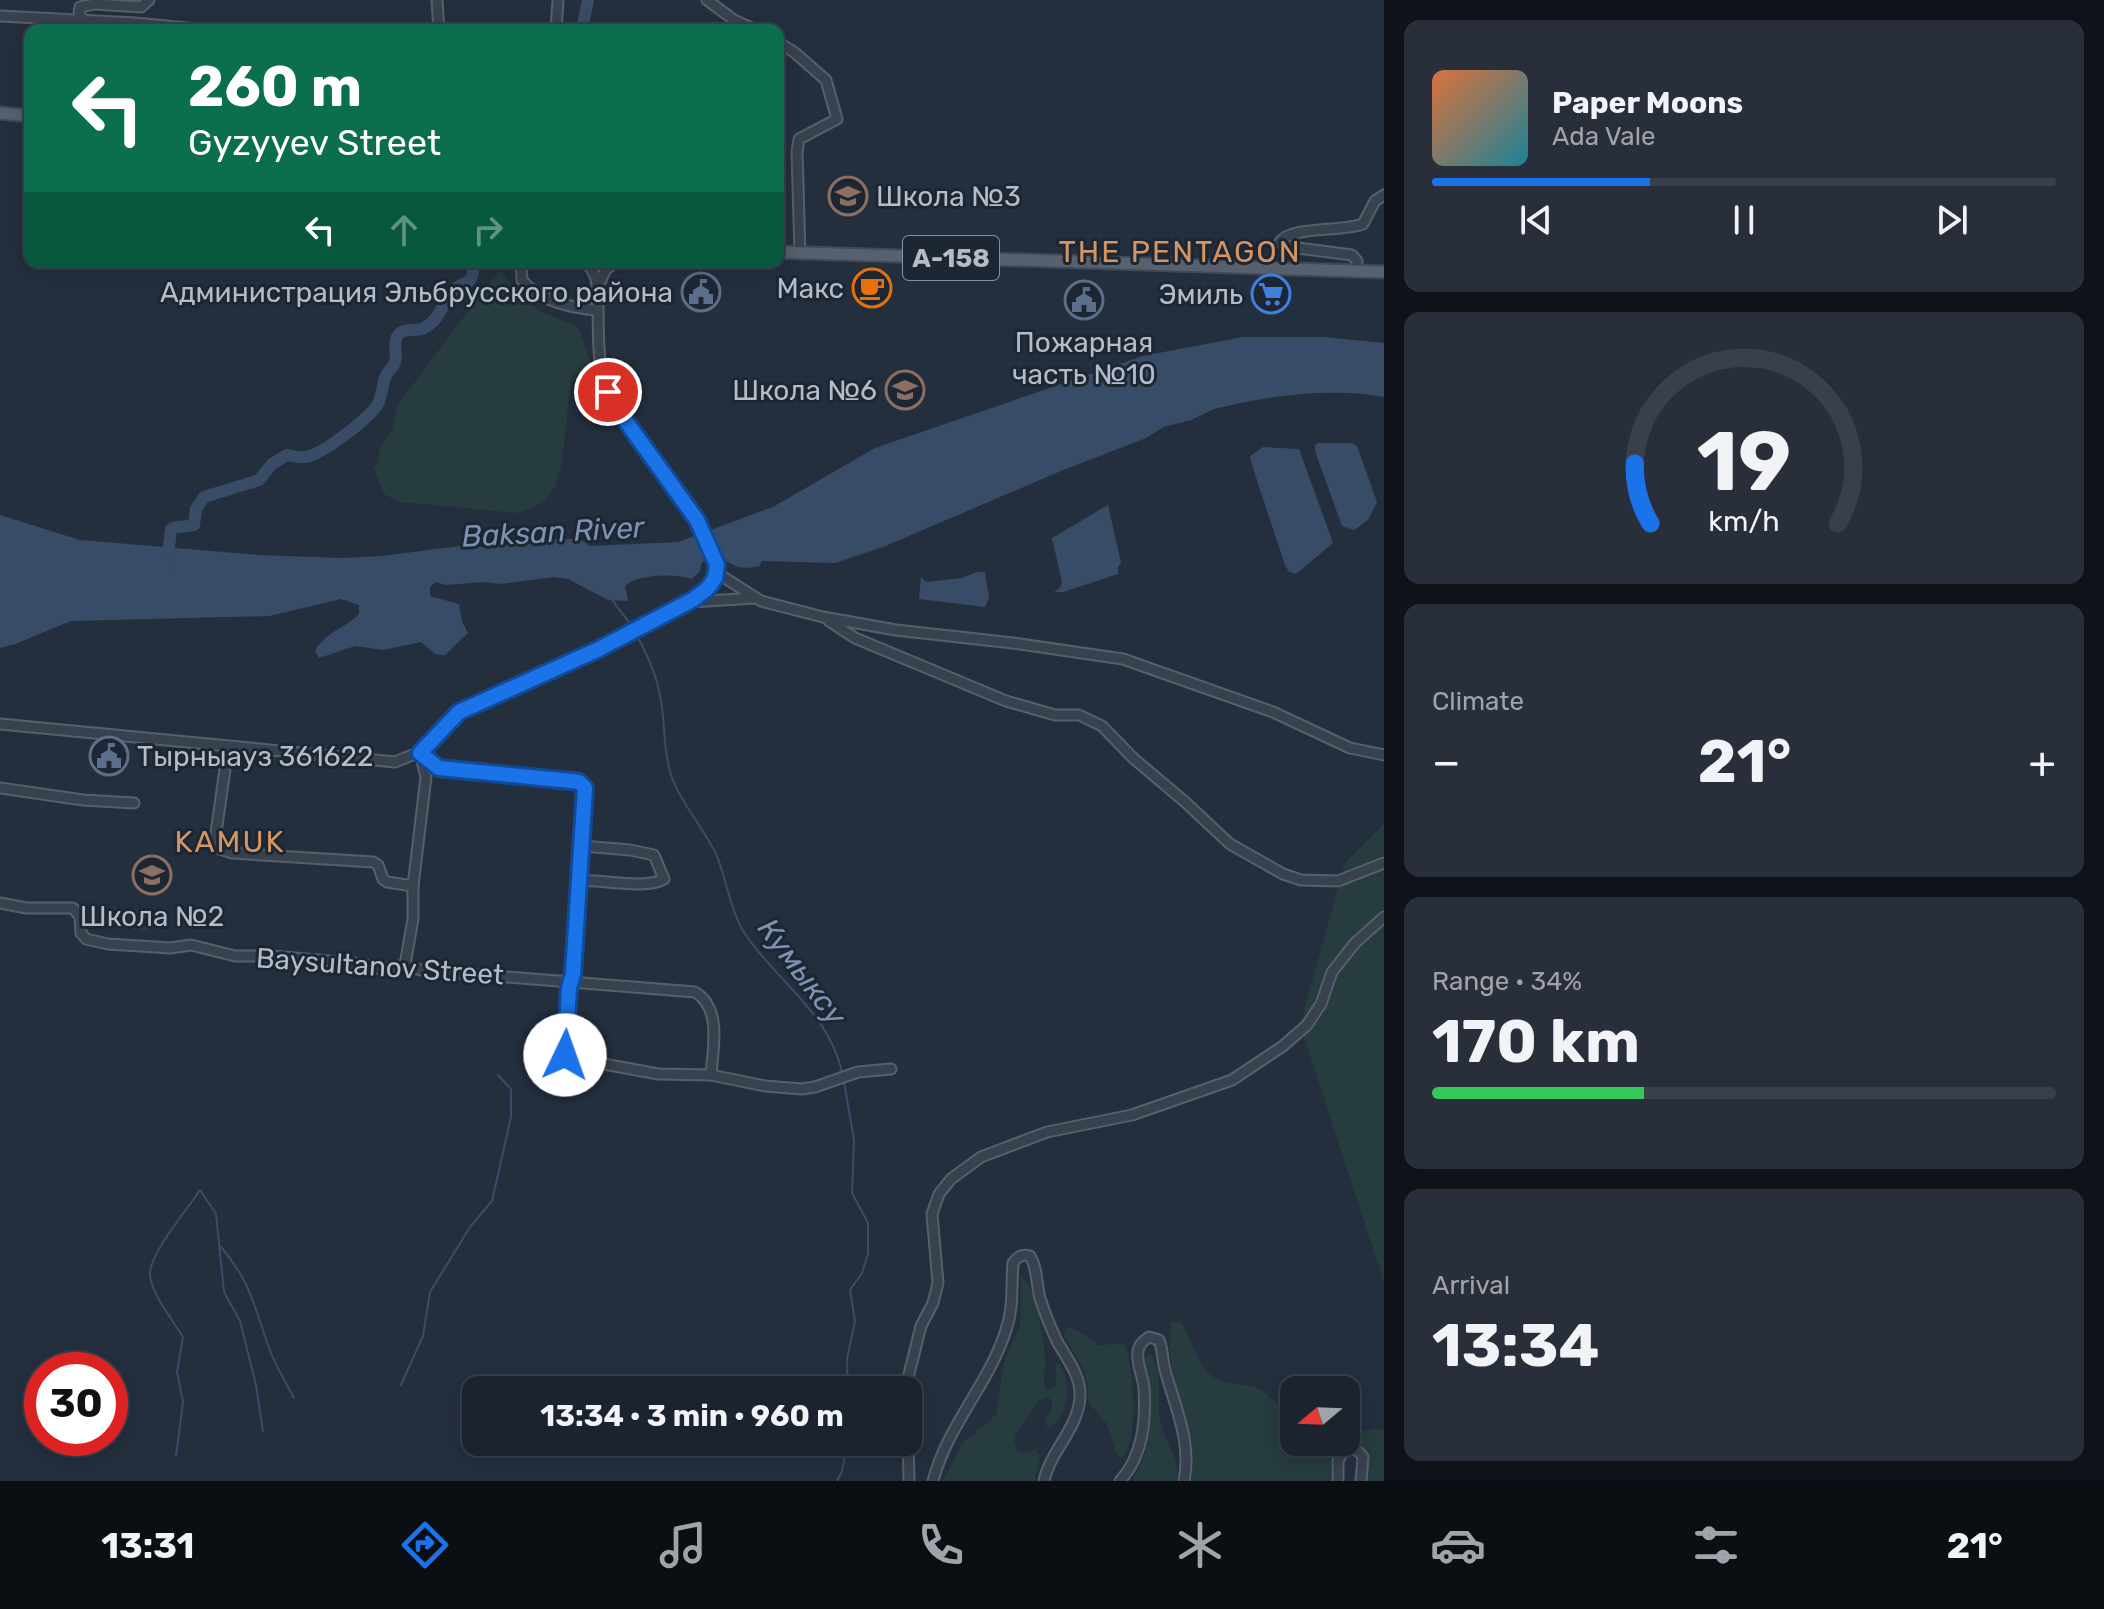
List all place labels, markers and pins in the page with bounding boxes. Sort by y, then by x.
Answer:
school or university icon: Школа №3 [827,175,869,217]
place label: Школа №3 [876,180,1021,213]
cafe icon: Макс [851,267,893,309]
public building icon: Администрация Эльбрусского района [680,271,722,313]
place label: Макс [777,272,844,305]
supermarket icon: Эмиль [1250,273,1292,315]
place label: Администрация Эльбрусского района [160,276,673,309]
place label: Эмиль [1159,278,1243,311]
public building icon: Пожарная часть №10 [1063,279,1105,321]
place label: Пожарная часть №10 [1012,326,1156,391]
pin [574,358,642,426]
school or university icon: Школа №6 [884,369,926,411]
place label: Школа №6 [732,374,877,407]
public building icon: Тырныауз 361622 [88,735,130,777]
place label: Тырныауз 361622 [137,740,373,773]
school or university icon: Школа №2 [131,854,173,896]
place label: Школа №2 [80,900,224,933]

